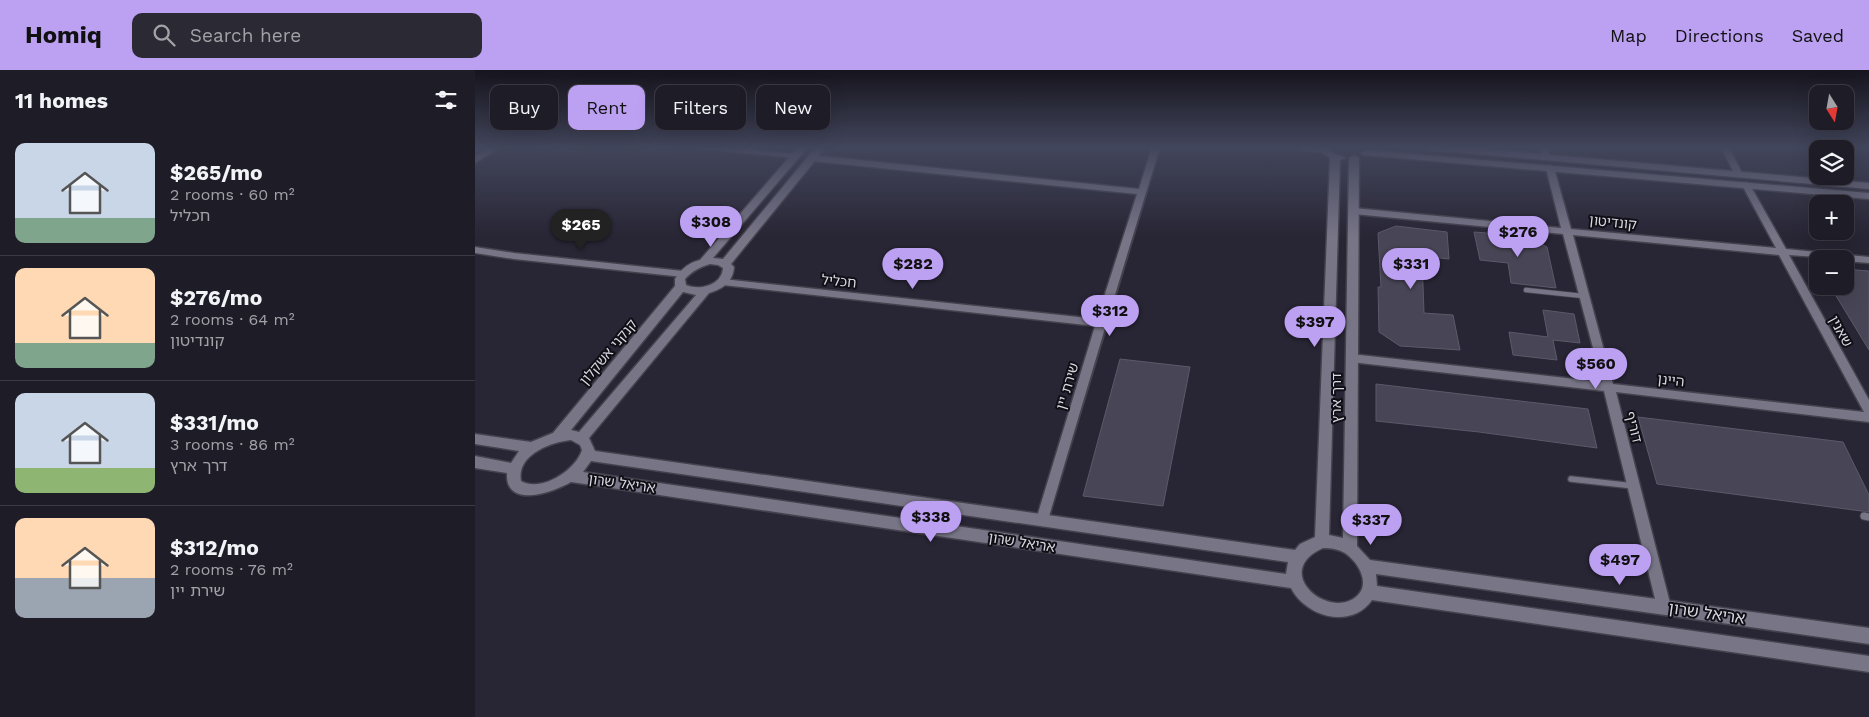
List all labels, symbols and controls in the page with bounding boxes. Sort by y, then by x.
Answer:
search box [132,13,482,58]
text: Homiq [25,21,102,49]
icon: search [150,21,178,49]
text: Search here [190,24,301,47]
text: Map [1610,25,1647,46]
text: Directions [1675,25,1764,46]
text: Saved [1792,25,1844,46]
chip: Buy [490,85,558,130]
chip: Rent [568,85,645,130]
chip: Filters [655,85,746,130]
chip: New [756,85,830,130]
north arrow [1809,85,1854,130]
map controls [1809,85,1854,295]
icon: filters [432,86,460,114]
text: 11 homes [15,88,108,113]
button: layers [1809,140,1854,185]
text: $265/mo [170,160,263,185]
icon: home [55,163,115,223]
text: 2 rooms · 60 m² [170,185,295,204]
button: + [1809,195,1854,240]
text: חכליל [170,206,210,225]
pin: $308 [681,206,741,248]
pin: $265 [551,208,611,251]
text: $308 [691,212,731,231]
street label: קונדיטון [1588,212,1638,232]
text: $265 [562,215,600,234]
pin: $276 [1488,216,1548,258]
text: $276 [1499,222,1537,241]
pin: $282 [883,248,943,290]
pin: $331 [1381,248,1441,290]
button: − [1809,250,1854,295]
text: $282 [893,254,933,273]
text: $331 [1393,254,1429,273]
street label: חכליל [821,271,857,291]
text: $276/mo [170,285,262,310]
icon: home [55,288,115,348]
pin: $312 [1080,294,1140,337]
text: $312 [1092,301,1128,320]
pin: $397 [1285,306,1345,348]
text: 2 rooms · 64 m² [170,310,295,329]
text: $397 [1296,312,1334,331]
street label: שאנין [1826,313,1856,349]
street label: קנקני אשקלון [576,316,640,388]
text: קונדיטון [170,331,224,350]
pin: $560 [1566,348,1626,390]
text: $560 [1576,354,1616,373]
street label: שירת יין [1052,361,1082,411]
street label: היינן [1657,371,1685,389]
street label: דרך ארץ [1328,373,1344,423]
text: $331/mo [170,410,259,435]
street label: דוריף [1622,410,1646,445]
icon: home [55,413,115,473]
text: 3 rooms · 86 m² [170,435,295,454]
text: דרך ארץ [170,456,227,475]
street label: אריאל שרון [588,470,657,496]
pin: $338 [901,500,961,543]
pin: $337 [1341,504,1401,546]
text: $338 [911,507,951,526]
text: $337 [1352,510,1390,529]
street label: אריאל שרון [987,529,1057,555]
text: $312/mo [170,535,259,560]
icon: home [55,538,115,598]
pin: $497 [1590,544,1650,586]
text: $497 [1600,550,1640,569]
text: 2 rooms · 76 m² [170,560,293,579]
text: שירת יין [170,581,225,600]
street label: אריאל שרון [1668,598,1746,628]

